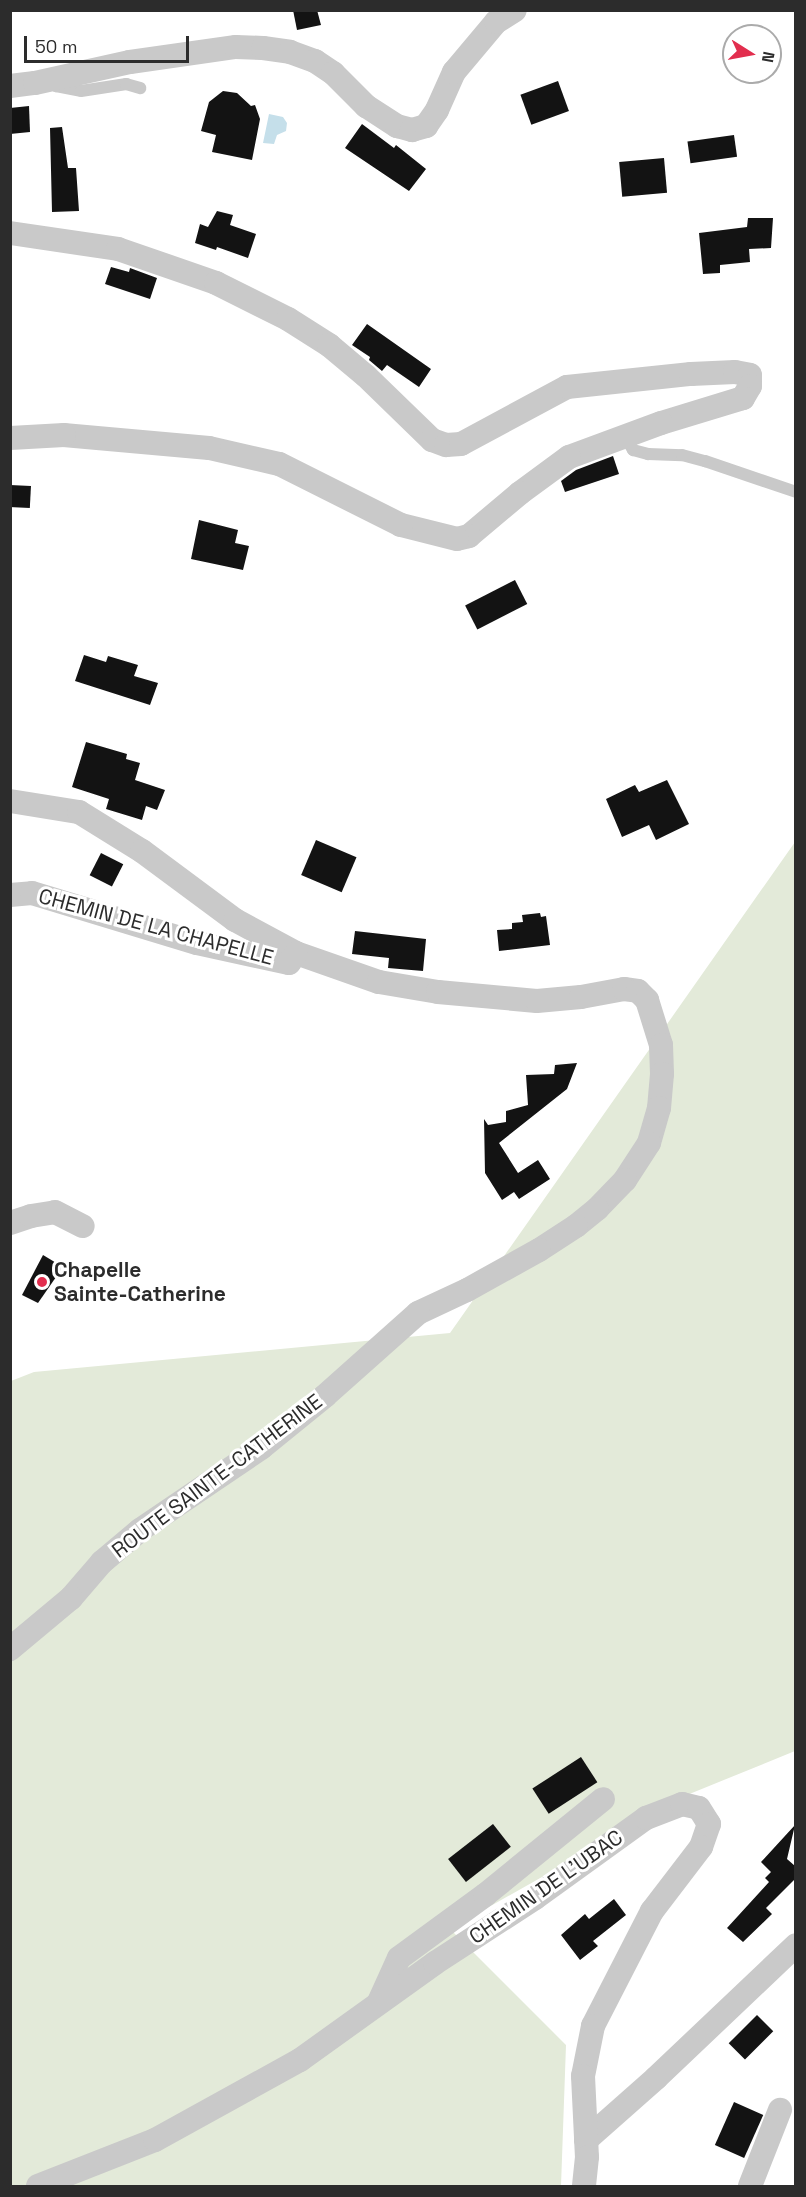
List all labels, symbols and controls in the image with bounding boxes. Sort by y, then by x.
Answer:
scale bar [27,24,192,62]
north arrow [722,24,782,84]
text: 50 m [35,35,77,58]
text: N [757,50,780,64]
street label: CHEMIN DE LA CHAPELLE [36,883,276,971]
place label: Chapelle Sainte-Catherine [54,1257,226,1307]
marker: Chapelle Sainte-Catherine [35,1275,49,1289]
street label: ROUTE SAINTE-CATHERINE [107,1389,327,1563]
street label: CHEMIN DE L'UBAC [464,1825,628,1949]

